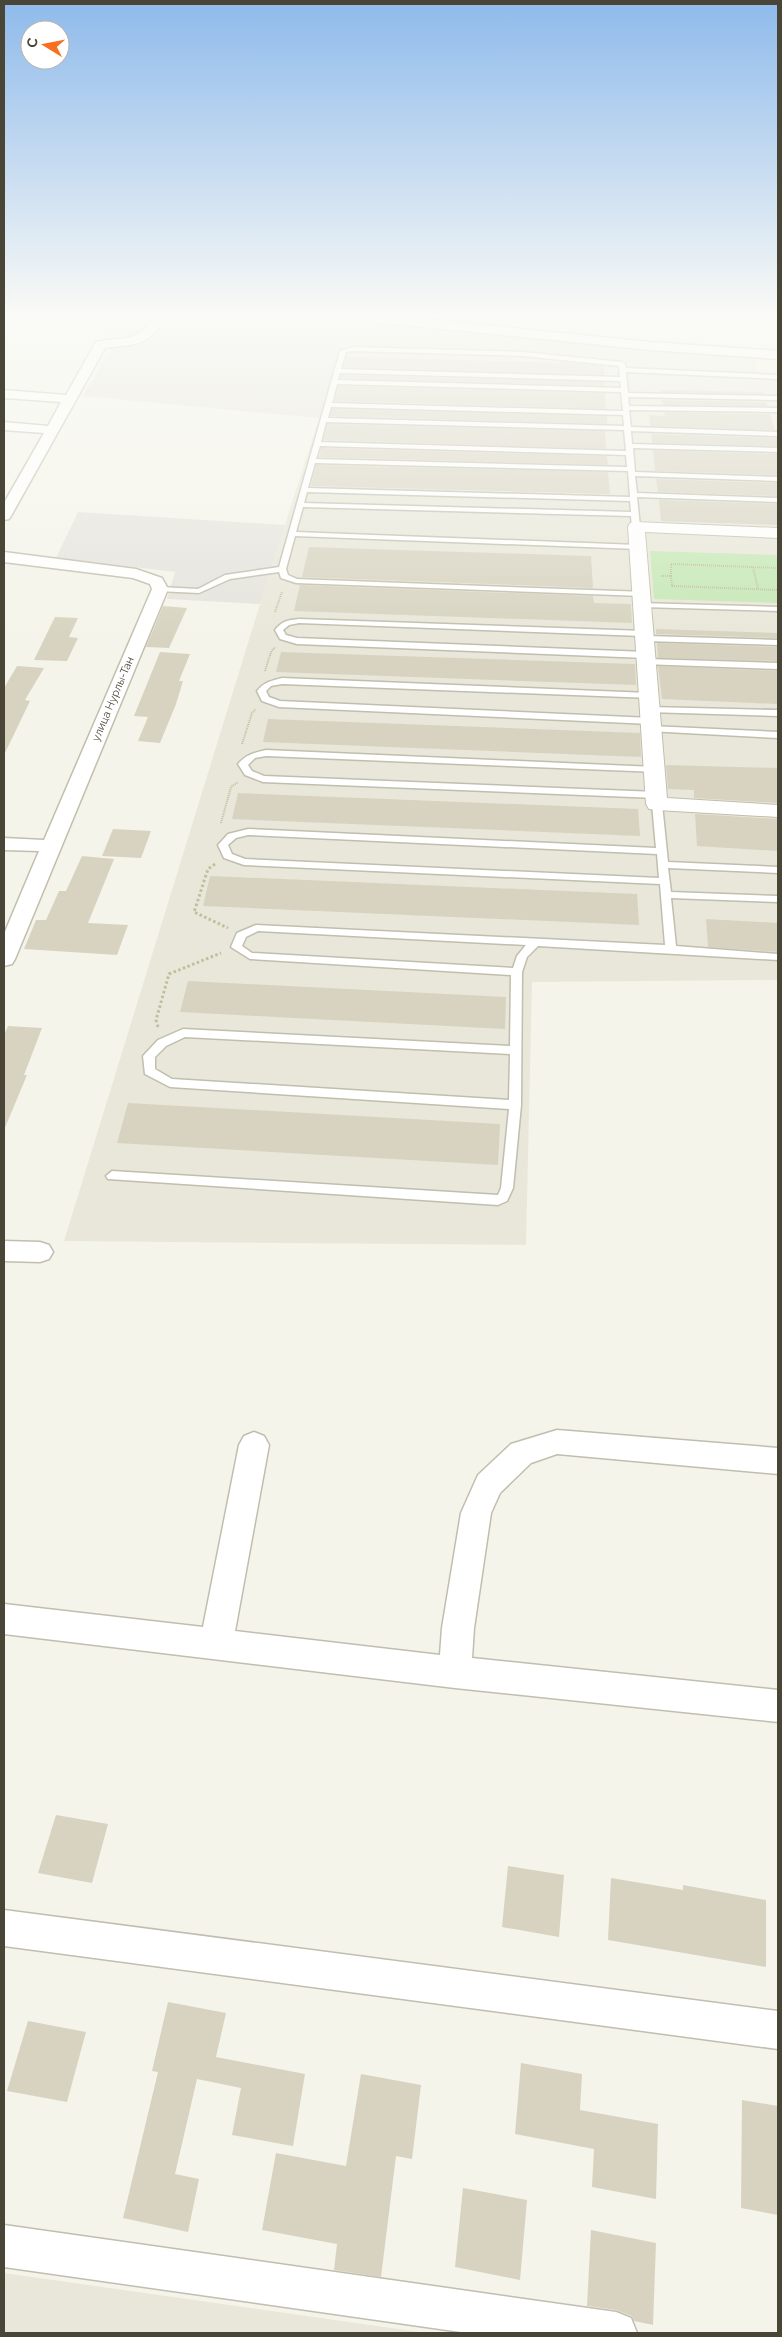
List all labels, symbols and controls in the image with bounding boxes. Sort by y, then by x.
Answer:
north arrow [20,20,70,70]
text: С [23,36,41,49]
street label: улица Нурлы-Тан [89,655,137,743]

